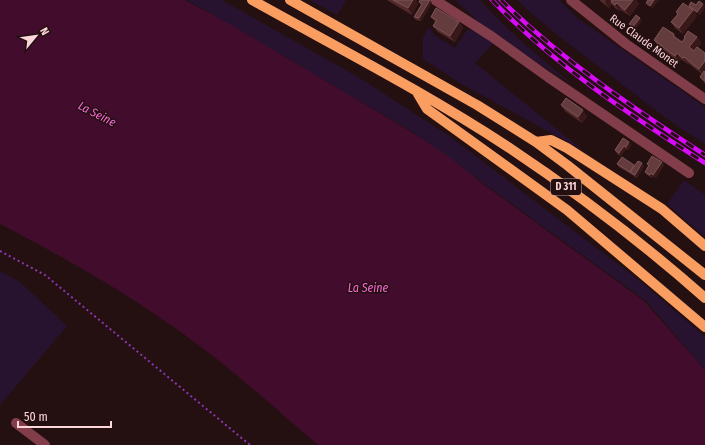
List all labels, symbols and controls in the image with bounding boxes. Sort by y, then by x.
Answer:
street label: Rue Claude Monet [607,12,681,70]
north arrow [16,16,56,56]
text: N [37,25,52,37]
water label: La Seine [76,99,119,130]
road number: D 311 [551,179,581,195]
water label: La Seine [348,281,389,295]
scale bar [18,403,111,429]
text: 50 m [24,410,48,424]

